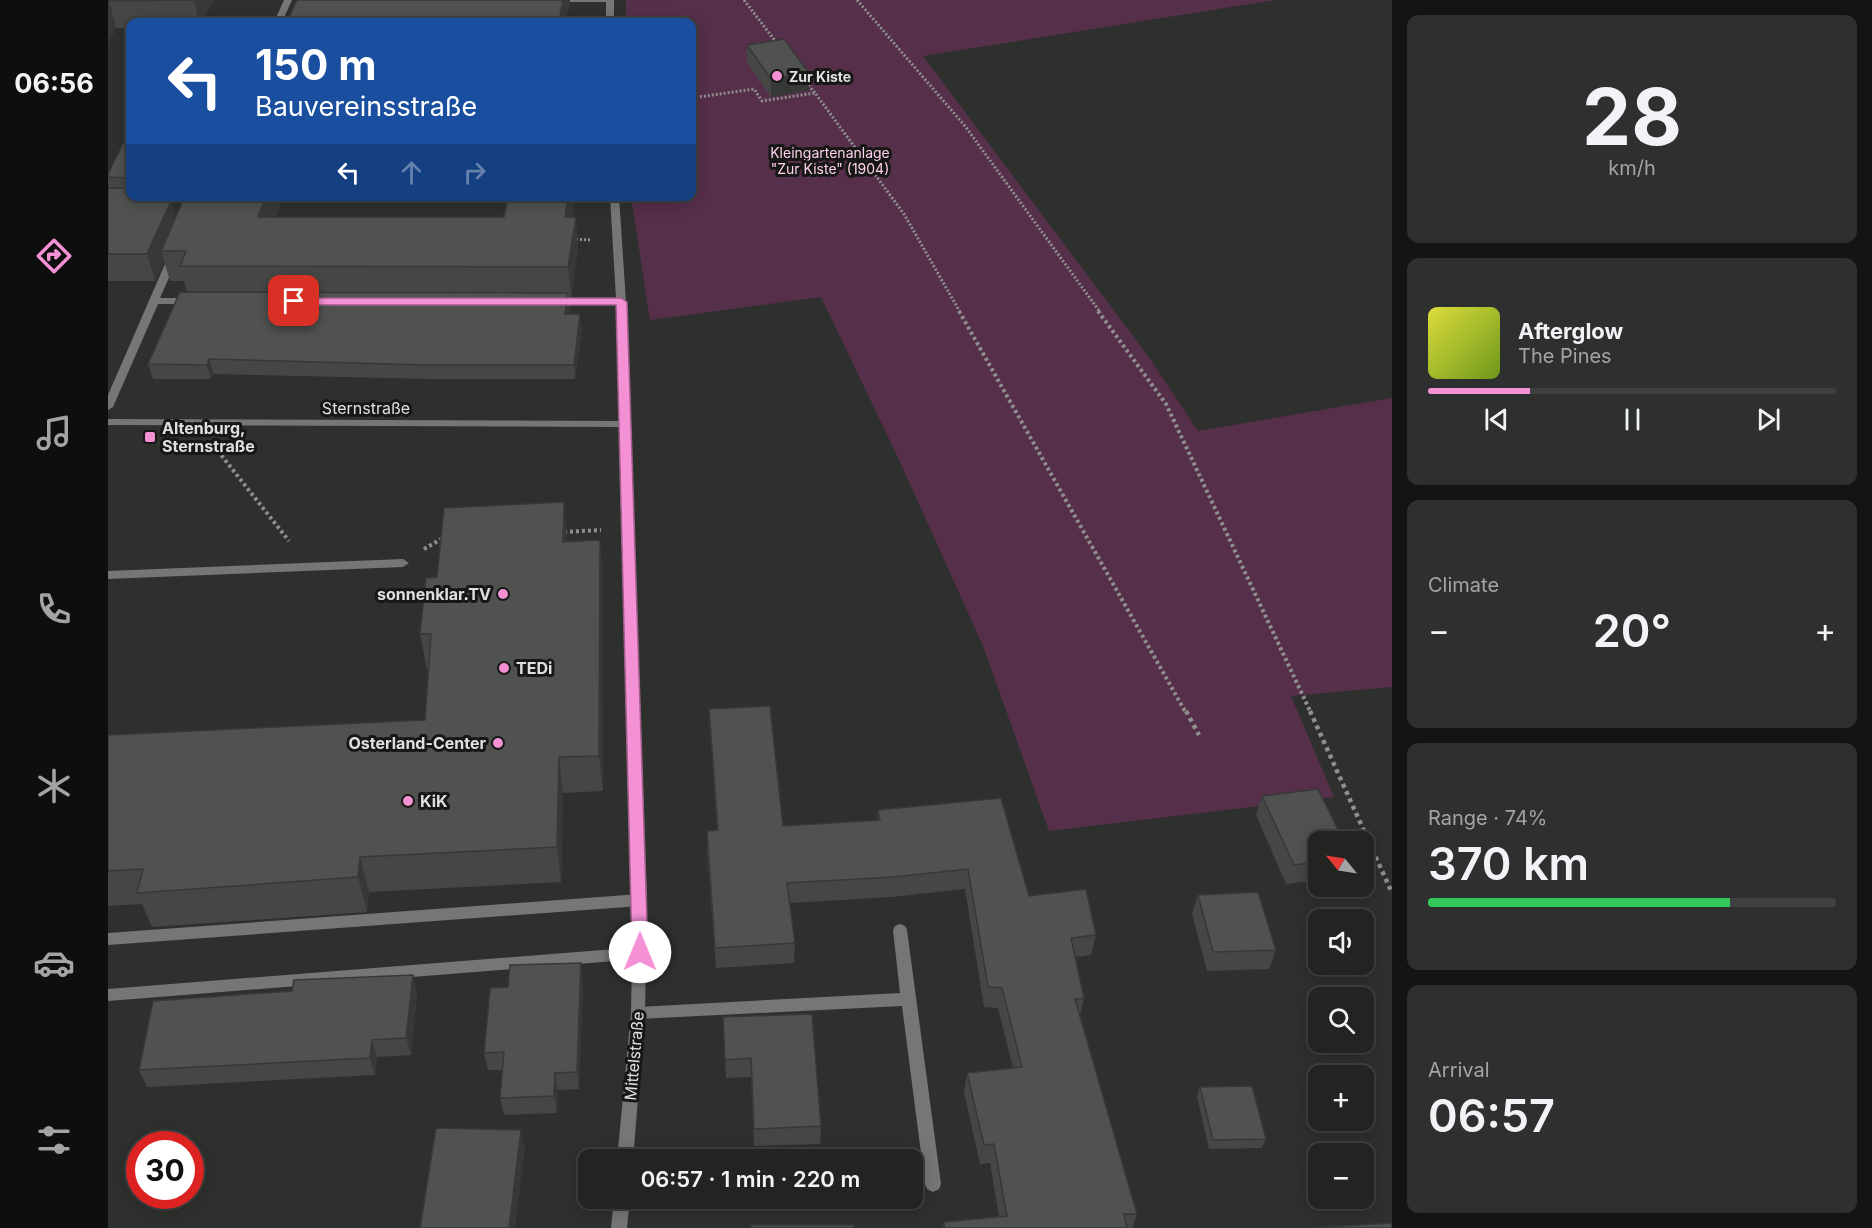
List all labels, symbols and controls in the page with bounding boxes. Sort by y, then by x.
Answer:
text: 150 m [255,39,377,90]
icon: left [156,42,234,120]
text: 06:56 [14,67,94,100]
place label: Zur Kiste [789,68,851,85]
marker: Zur Kiste [770,69,784,83]
text: 28 [1582,69,1682,164]
text: Bauvereinsstraße [255,90,477,123]
park label: Kleingartenanlage "Zur Kiste" (1904) [770,144,890,177]
icon: left [332,156,365,189]
icon: ahead [395,156,428,189]
icon: right [458,156,491,189]
text: km/h [1608,156,1656,180]
icon: directions [33,235,75,277]
pin [268,275,319,326]
icon: arrive [277,284,310,317]
text: Afterglow [1518,318,1623,344]
text: The Pines [1518,344,1612,368]
street label: Sternstraße [322,398,410,418]
icon: previous [1480,403,1513,436]
icon: pause [1616,403,1649,436]
icon: next [1752,403,1785,436]
icon: music [33,412,75,454]
place label: Altenburg, Sternstraße [162,418,255,456]
marker: Altenburg, Sternstraße [143,430,157,444]
text: Climate [1428,573,1499,597]
place label: sonnenklar.TV [377,584,491,604]
marker: sonnenklar.TV [496,587,510,601]
icon: phone [33,588,75,630]
text: 20° [1593,603,1671,658]
text: − [1428,610,1450,650]
text: + [1814,610,1836,650]
place label: TEDi [516,658,552,678]
marker: TEDi [497,661,511,675]
place label: Osterland-Center [348,733,486,753]
marker: Osterland-Center [491,736,505,750]
icon: climate [33,765,75,807]
place label: KiK [420,791,448,811]
marker: KiK [401,794,415,808]
text: Range · 74% [1428,806,1547,830]
north arrow [1308,831,1374,897]
map controls [1308,831,1374,1209]
text: 370 km [1428,836,1589,891]
button: sound [1308,909,1374,975]
position arrow [608,920,672,984]
icon: car [33,942,75,984]
button: search [1308,987,1374,1053]
street label: Mittelstraße [620,1011,648,1101]
text: Arrival [1428,1058,1490,1082]
button: + [1308,1065,1374,1131]
text: 06:57 [1428,1088,1555,1143]
icon: filters [33,1119,75,1161]
speed limit sign: 30 [126,1131,204,1209]
button: − [1308,1143,1374,1209]
text: 06:57 · 1 min · 220 m [641,1166,860,1192]

